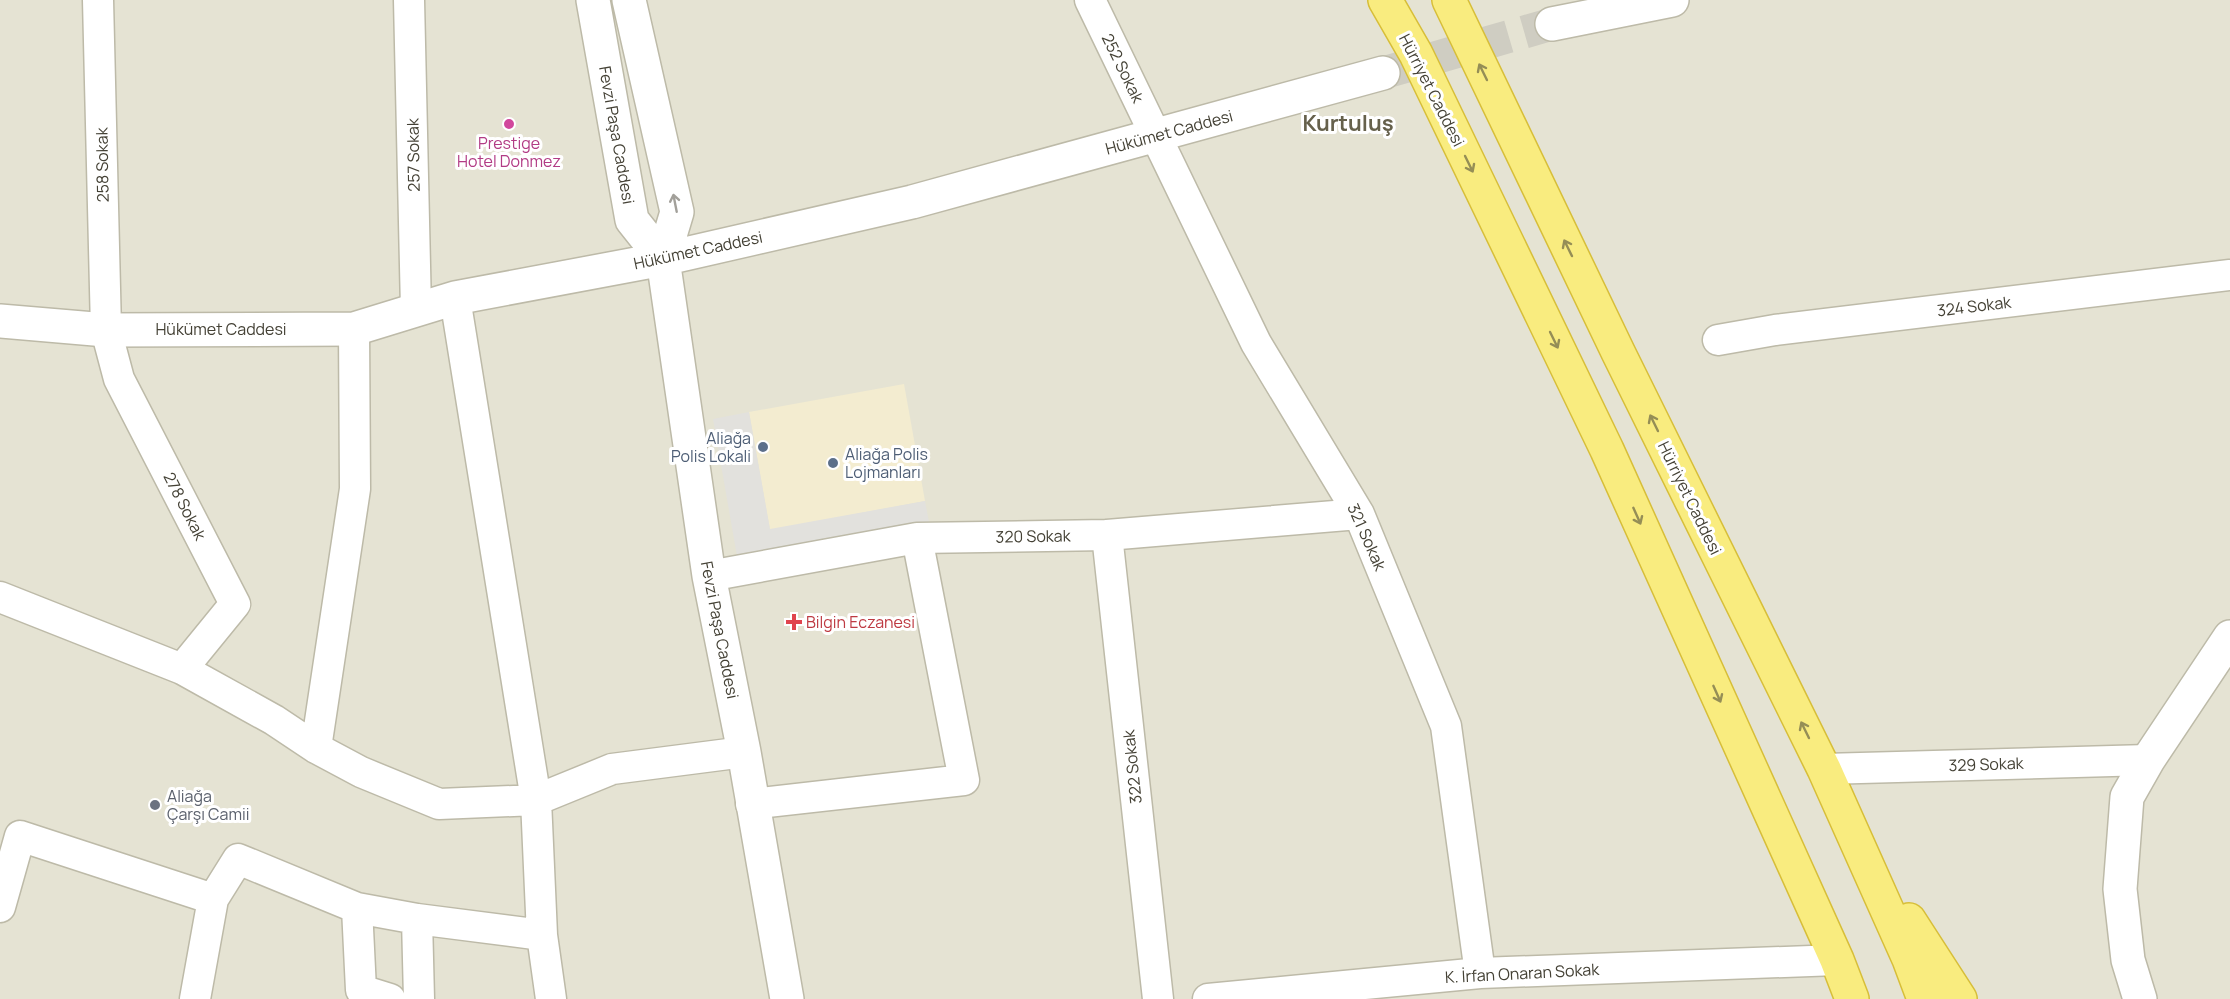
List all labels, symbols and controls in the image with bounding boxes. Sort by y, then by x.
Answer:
street label: 252 Sokak [1097,30,1150,107]
street label: Hürriyet Caddesi [1394,30,1470,150]
street label: Fevzi Paşa Caddesi [594,64,640,206]
one-way arrow [1477,64,1489,82]
street label: Hükümet Caddesi [1103,104,1235,160]
district label: Kurtuluş [1302,108,1394,138]
street label: 257 Sokak [401,117,425,192]
marker: Prestige Hotel Donmez [502,117,516,131]
street label: 258 Sokak [90,126,114,203]
place label: Prestige Hotel Donmez [457,132,561,172]
one-way arrow [1464,155,1476,173]
one-way arrow [669,194,680,213]
street label: Hükümet Caddesi [632,226,764,274]
one-way arrow [1562,239,1574,257]
street label: 324 Sokak [1936,290,2013,321]
street label: Hükümet Caddesi [155,318,287,340]
one-way arrow [1548,330,1560,348]
one-way arrow [1647,415,1659,433]
place label: Aliağa Polis Lokali [671,427,751,467]
street label: Hürriyet Caddesi [1653,438,1727,558]
marker: Aliağa Polis Lokali [756,440,770,454]
place label: Aliağa Polis Lojmanları [845,443,928,483]
marker: Aliağa Polis Lojmanları [826,456,840,470]
street label: 278 Sokak [158,468,212,545]
street label: 321 Sokak [1342,500,1392,575]
one-way arrow [1631,507,1643,525]
street label: 320 Sokak [995,524,1072,548]
street label: Fevzi Paşa Caddesi [696,559,744,701]
place label: Bilgin Eczanesi [806,611,915,633]
marker: Bilgin Eczanesi [787,615,801,629]
one-way arrow [1712,684,1723,702]
one-way arrow [1799,721,1811,739]
street label: 322 Sokak [1117,728,1147,805]
street label: 329 Sokak [1948,752,2025,776]
place label: Aliağa Çarşı Camii [167,785,250,825]
marker: Aliağa Çarşı Camii [148,798,162,812]
street label: K. İrfan Onaran Sokak [1444,958,1601,988]

